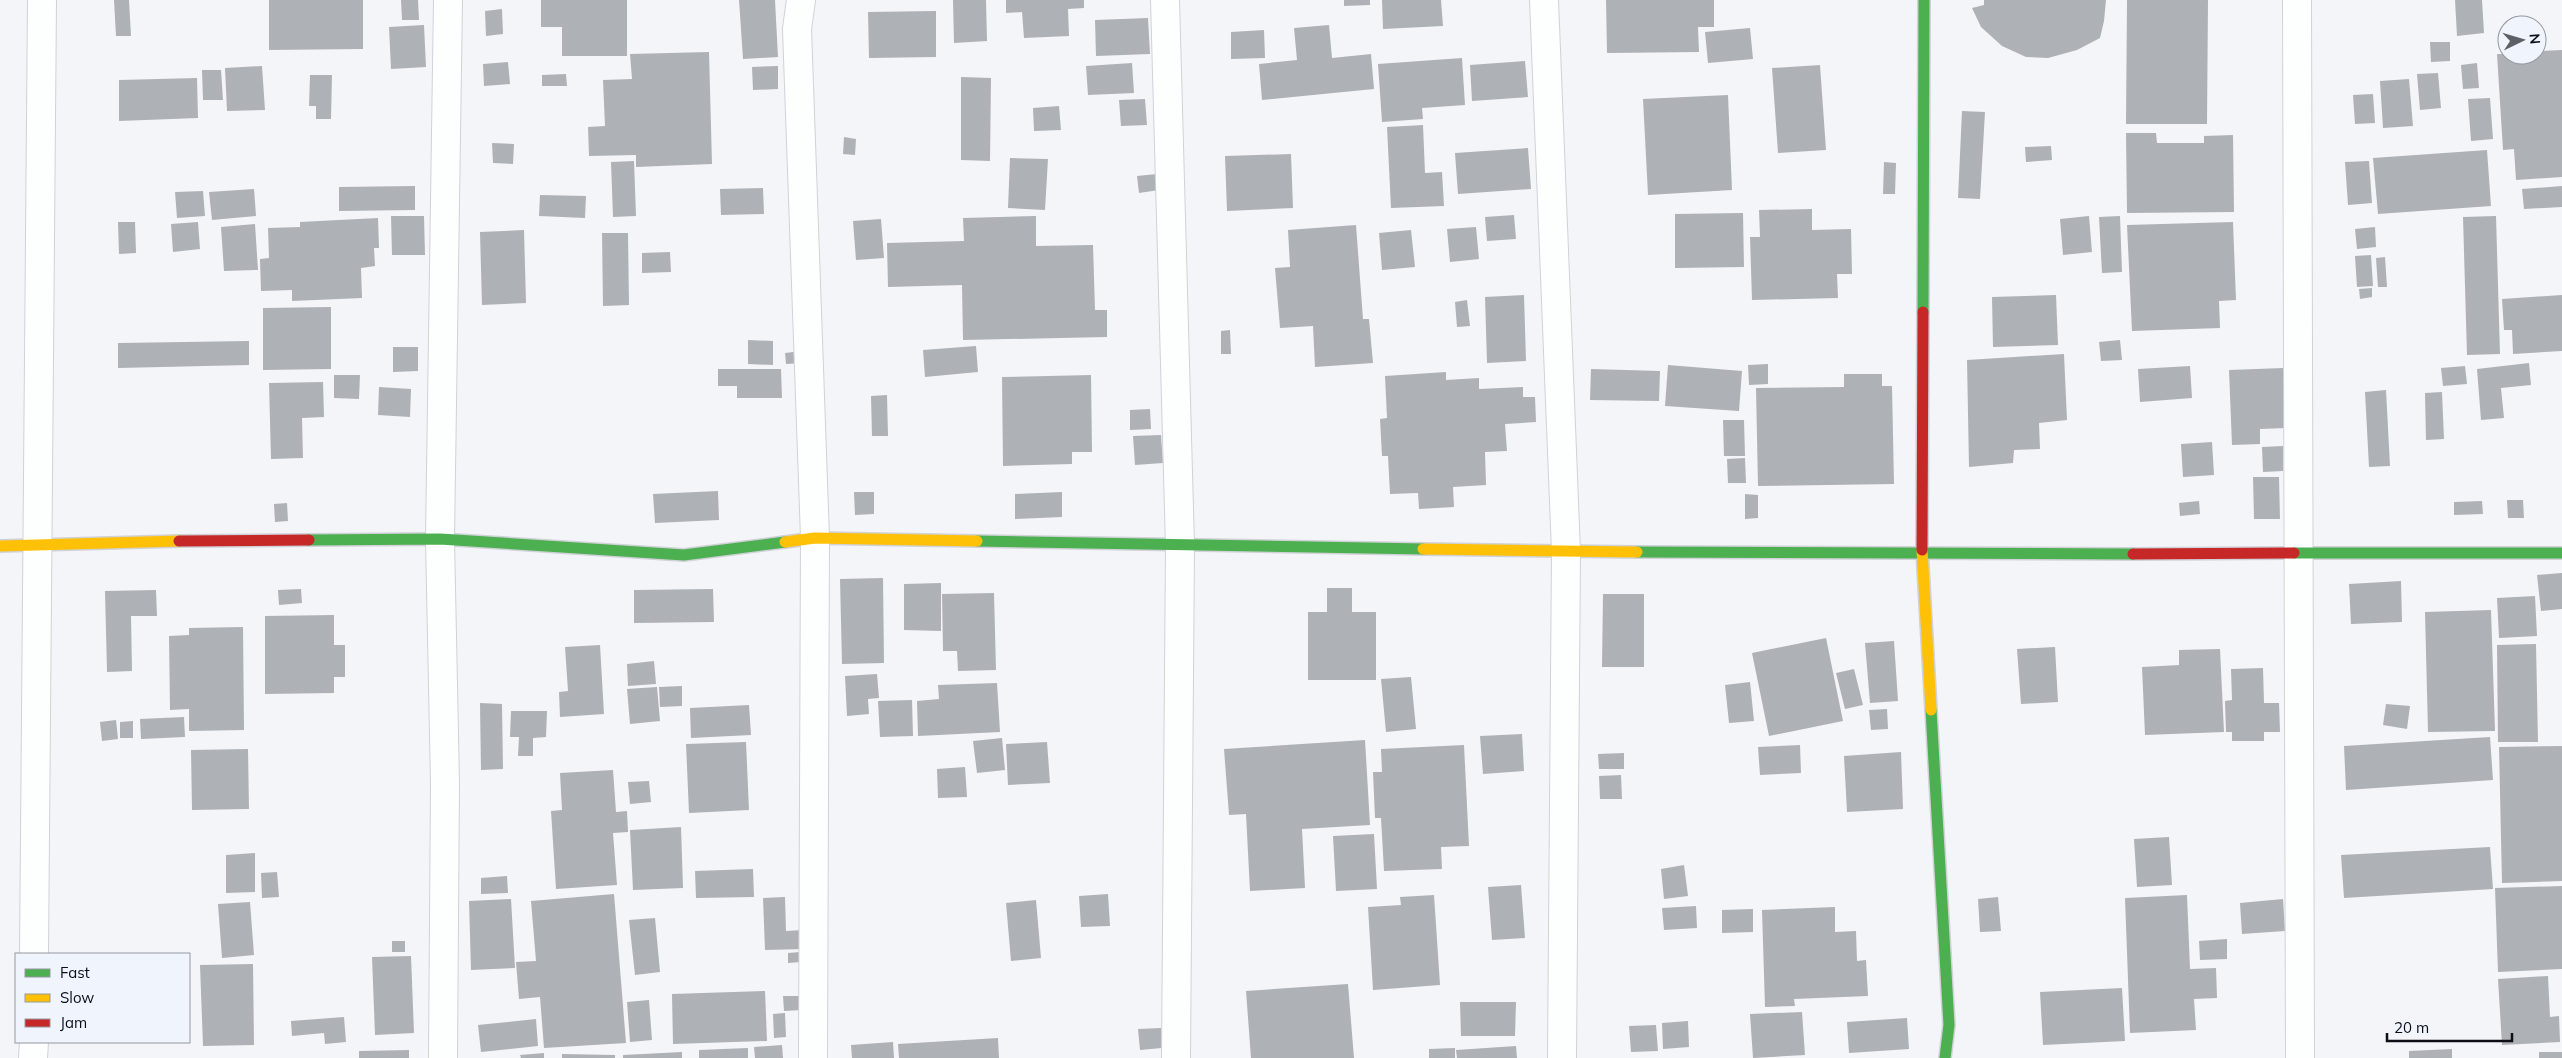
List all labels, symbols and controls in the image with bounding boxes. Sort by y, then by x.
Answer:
north arrow [2497,15,2547,65]
text: N [2526,33,2544,45]
legend [15,953,190,1043]
text: Fast [60,963,90,982]
text: Slow [60,988,94,1007]
scale bar [2387,1010,2512,1042]
text: Jam [60,1013,87,1032]
text: 20 m [2394,1018,2429,1037]

